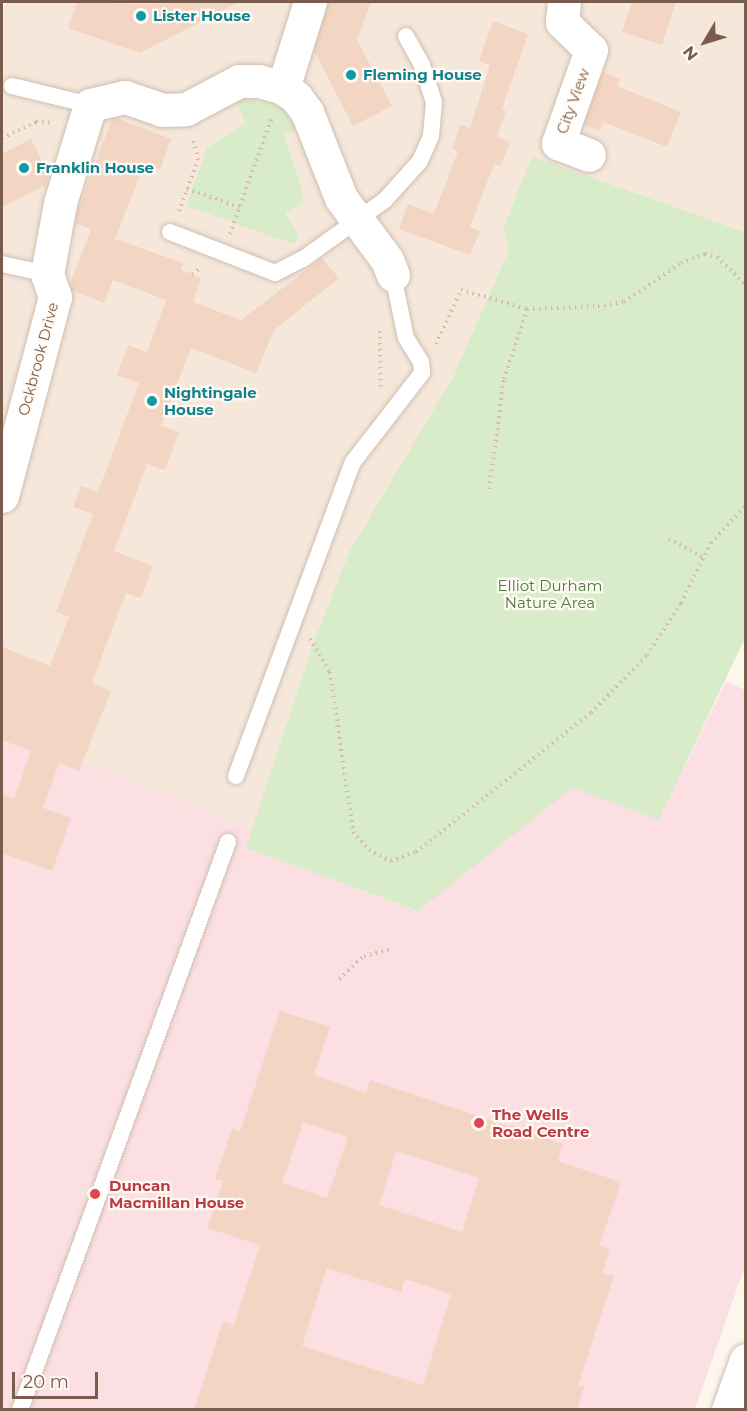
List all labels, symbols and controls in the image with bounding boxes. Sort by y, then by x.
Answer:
place label: Lister House [153,7,251,25]
marker: Lister House [134,9,148,23]
north arrow [675,12,735,72]
text: N [679,42,702,64]
place label: Fleming House [363,66,482,84]
street label: City View [553,66,593,136]
marker: Fleming House [344,68,358,82]
place label: Franklin House [36,159,154,177]
marker: Franklin House [17,161,31,175]
street label: Ockbrook Drive [14,300,62,418]
place label: Nightingale House [164,383,257,418]
marker: Nightingale House [145,394,159,408]
park label: Elliot Durham Nature Area [498,576,602,611]
place label: The Wells Road Centre [492,1105,589,1140]
marker: The Wells Road Centre [470,1114,488,1132]
place label: Duncan Macmillan House [109,1176,244,1211]
marker: Duncan Macmillan House [86,1185,104,1203]
scale bar [15,1360,100,1398]
text: 20 m [23,1371,69,1393]

